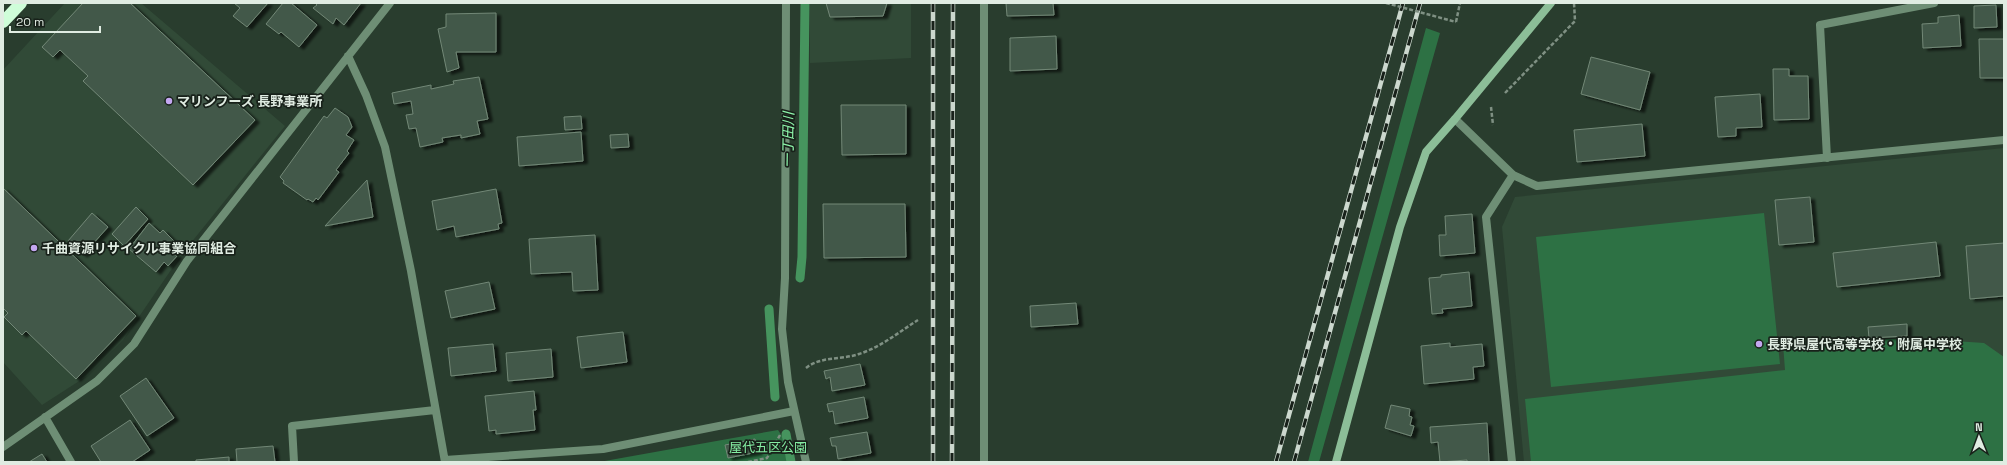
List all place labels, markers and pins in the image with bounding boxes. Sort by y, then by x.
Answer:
place label: マリンフーズ 長野事業所 [177,93,322,110]
marker: マリンフーズ 長野事業所 [164,96,174,106]
place label: 千曲資源リサイクル事業協同組合 [42,240,236,257]
marker: 千曲資源リサイクル事業協同組合 [29,243,39,253]
place label: 長野県屋代高等学校・附属中学校 [1767,336,1962,353]
marker: 長野県屋代高等学校・附属中学校 [1754,339,1764,349]

